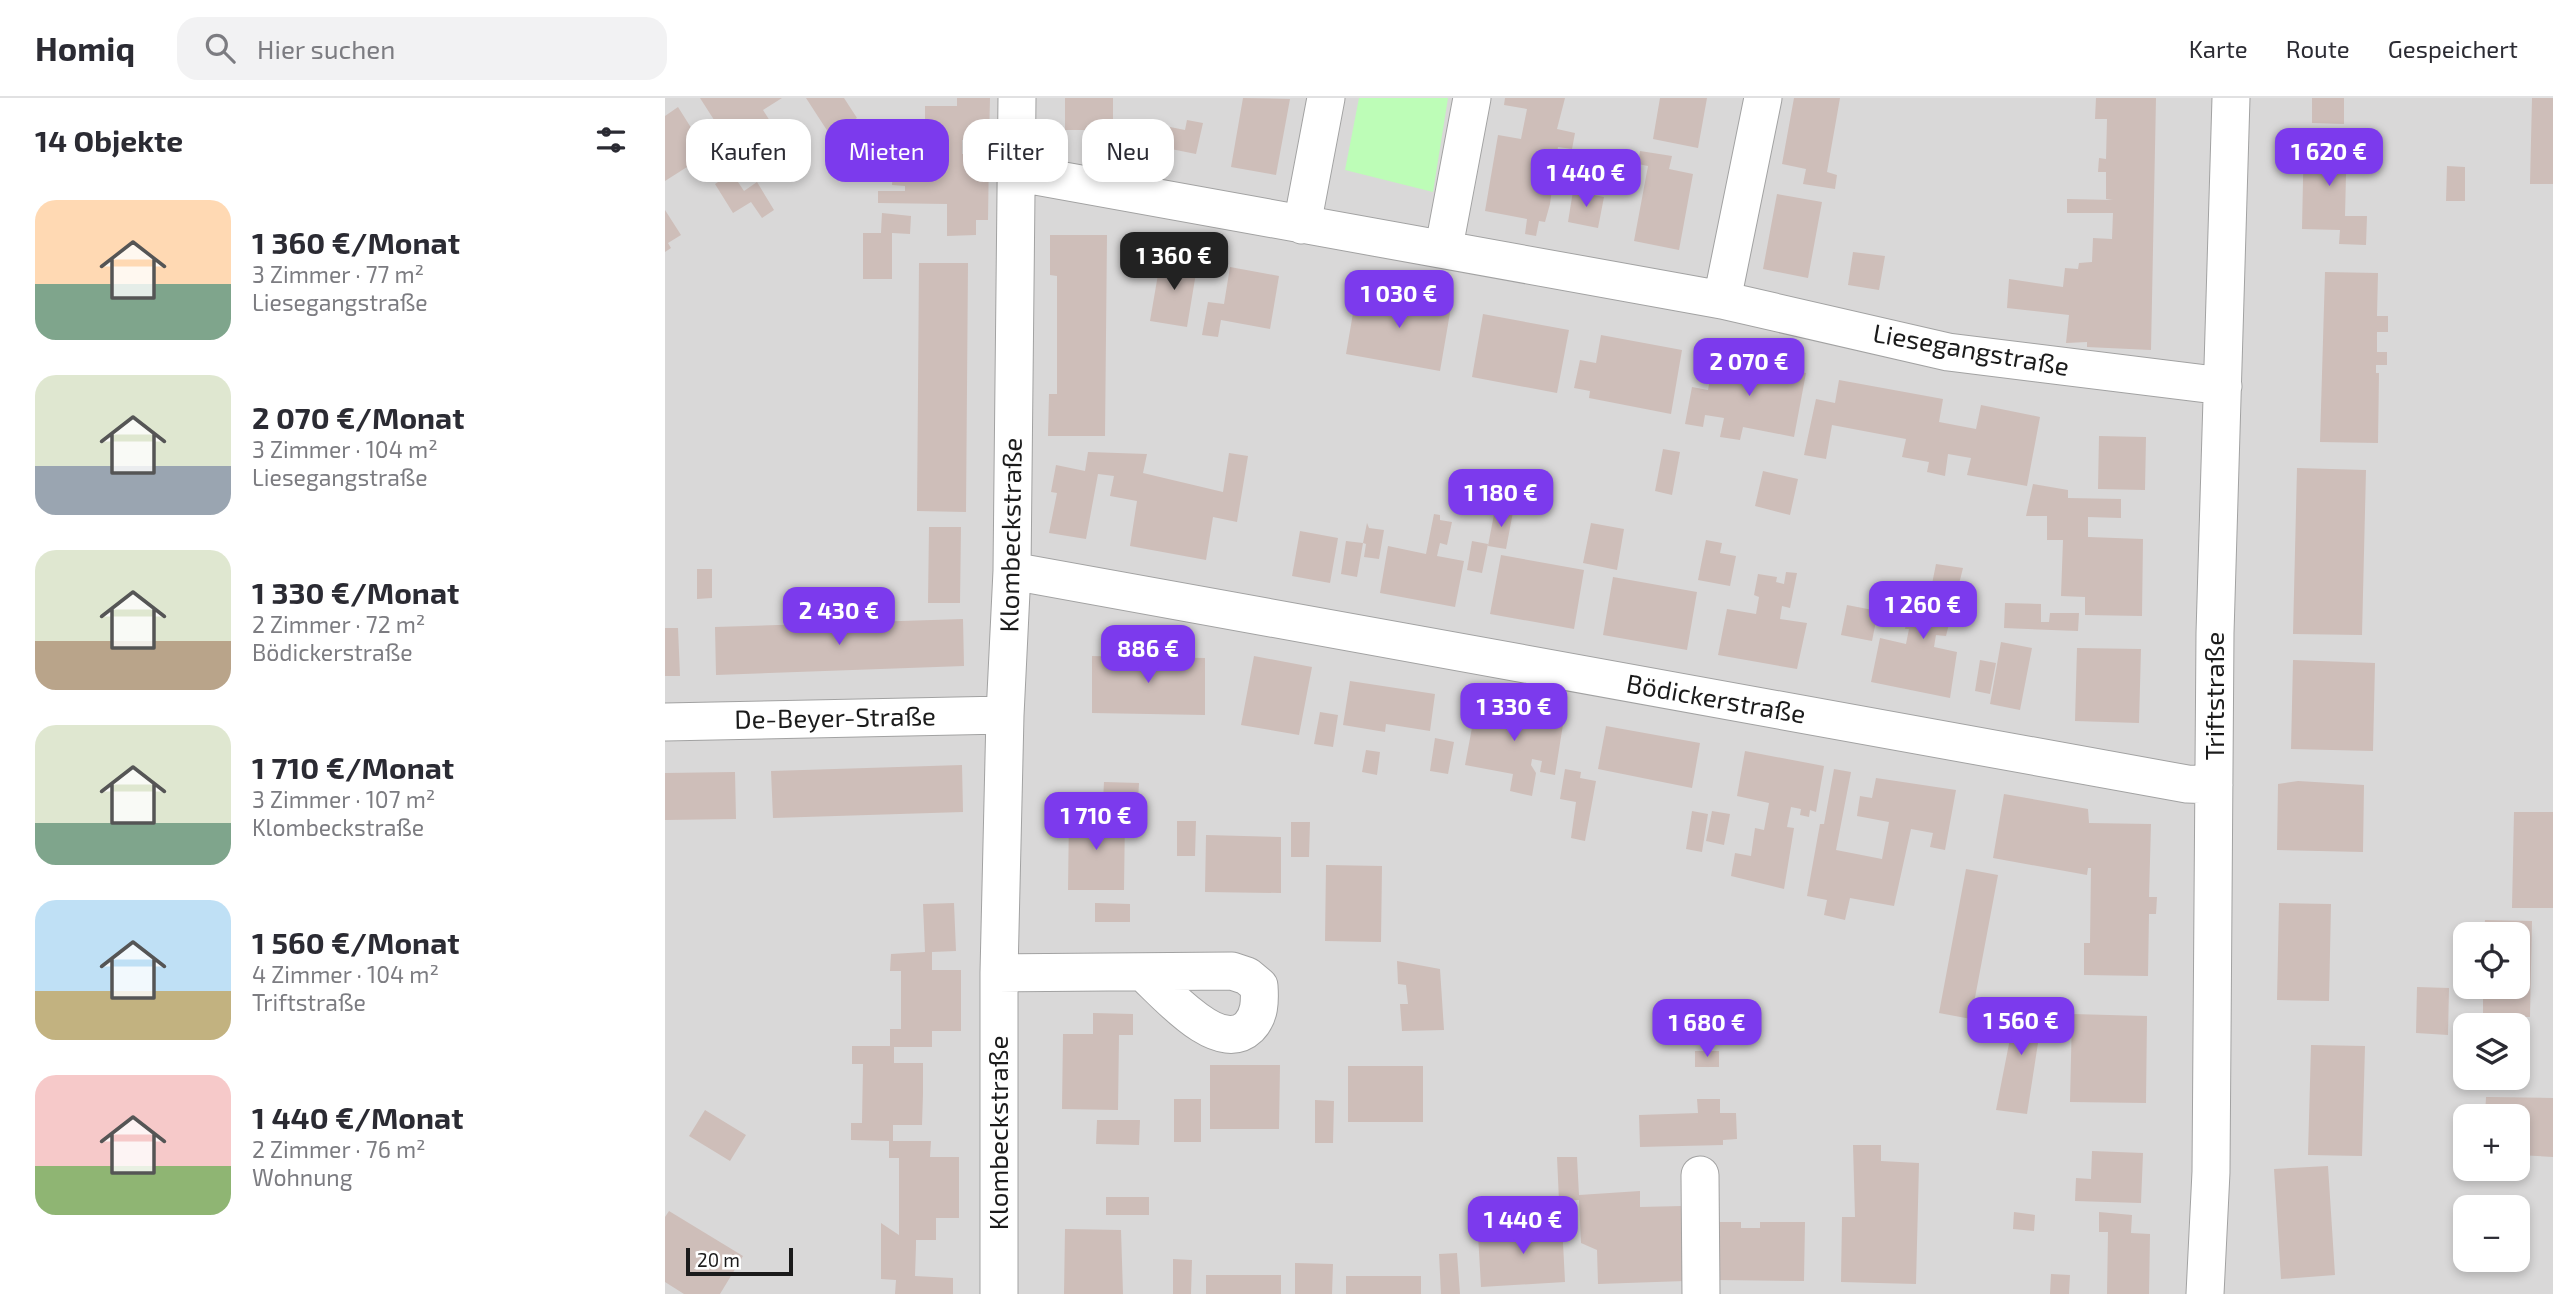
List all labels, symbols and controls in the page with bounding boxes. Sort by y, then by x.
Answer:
search box [177,17,667,80]
text: Homiq [35,28,135,68]
icon: search [201,29,239,67]
text: Hier suchen [257,33,395,64]
text: Karte [2189,34,2248,63]
text: Route [2286,34,2350,63]
text: Gespeichert [2388,34,2518,63]
chip: Kaufen [686,119,811,182]
chip: Mieten [825,119,949,182]
chip: Filter [963,119,1068,182]
chip: Neu [1082,119,1174,182]
icon: filters [592,121,630,159]
text: 14 Objekte [35,122,183,158]
pin: 1 620 € [2264,129,2394,188]
text: 1 620 € [2291,137,2367,165]
pin: 1 440 € [1521,150,1651,209]
text: 1 440 € [1547,158,1625,186]
text: 1 360 €/Monat [252,224,460,260]
icon: home [91,228,175,312]
pin: 1 360 € [1109,232,1239,292]
text: 1 360 € [1136,241,1212,269]
text: 3 Zimmer · 77 m² [252,260,424,288]
pin: 1 030 € [1334,271,1464,330]
text: 1 030 € [1361,279,1437,307]
text: Liesegangstraße [252,288,428,316]
street label: Liesegangstraße [1871,316,2072,381]
pin: 2 070 € [1684,338,1814,398]
text: 2 070 € [1709,347,1789,375]
text: 2 070 €/Monat [252,399,465,435]
icon: home [91,403,175,487]
text: 3 Zimmer · 104 m² [252,435,438,463]
street label: Klombeckstraße [992,437,1027,633]
text: Liesegangstraße [252,463,428,491]
pin: 1 180 € [1436,470,1566,529]
text: 1 180 € [1464,478,1538,506]
text: 1 330 €/Monat [252,574,459,610]
icon: home [91,578,175,662]
pin: 1 260 € [1858,582,1988,641]
pin: 2 430 € [774,588,904,647]
text: 1 260 € [1885,590,1961,618]
text: 2 430 € [799,596,879,624]
text: 2 Zimmer · 72 m² [252,610,425,638]
pin: 886 € [1099,626,1197,685]
street label: Triftstraße [2198,632,2229,760]
text: 886 € [1117,634,1179,662]
text: Bödickerstraße [252,638,413,666]
street label: Bödickerstraße [1624,666,1808,729]
pin: 1 330 € [1449,684,1579,743]
text: 1 330 € [1476,692,1552,720]
street label: De-Beyer-Straße [734,699,936,734]
text: 1 710 €/Monat [252,749,454,785]
icon: home [91,753,175,837]
text: 3 Zimmer · 107 m² [252,785,435,813]
pin: 1 710 € [1031,792,1161,852]
text: 1 710 € [1060,801,1132,829]
text: Klombeckstraße [252,813,424,841]
map controls [2453,922,2530,1272]
button: locate [2453,922,2530,999]
text: 1 560 €/Monat [252,924,460,960]
icon: home [91,928,175,1012]
text: 4 Zimmer · 104 m² [252,960,439,988]
text: Triftstraße [252,988,366,1016]
pin: 1 560 € [1956,998,2086,1057]
pin: 1 680 € [1642,1000,1772,1059]
text: 1 560 € [1983,1006,2059,1034]
text: 1 680 € [1668,1008,1746,1036]
button: layers [2453,1013,2530,1090]
street label: Klombeckstraße [982,1036,1013,1230]
text: 1 440 €/Monat [252,1099,464,1135]
icon: home [91,1103,175,1187]
button: + [2453,1104,2530,1181]
text: 2 Zimmer · 76 m² [252,1135,426,1163]
text: Wohnung [252,1163,353,1191]
button: − [2453,1195,2530,1272]
pin: 1 440 € [1458,1196,1588,1256]
text: 1 440 € [1484,1205,1562,1233]
scale bar [686,1245,793,1277]
text: 20 m [697,1248,740,1271]

